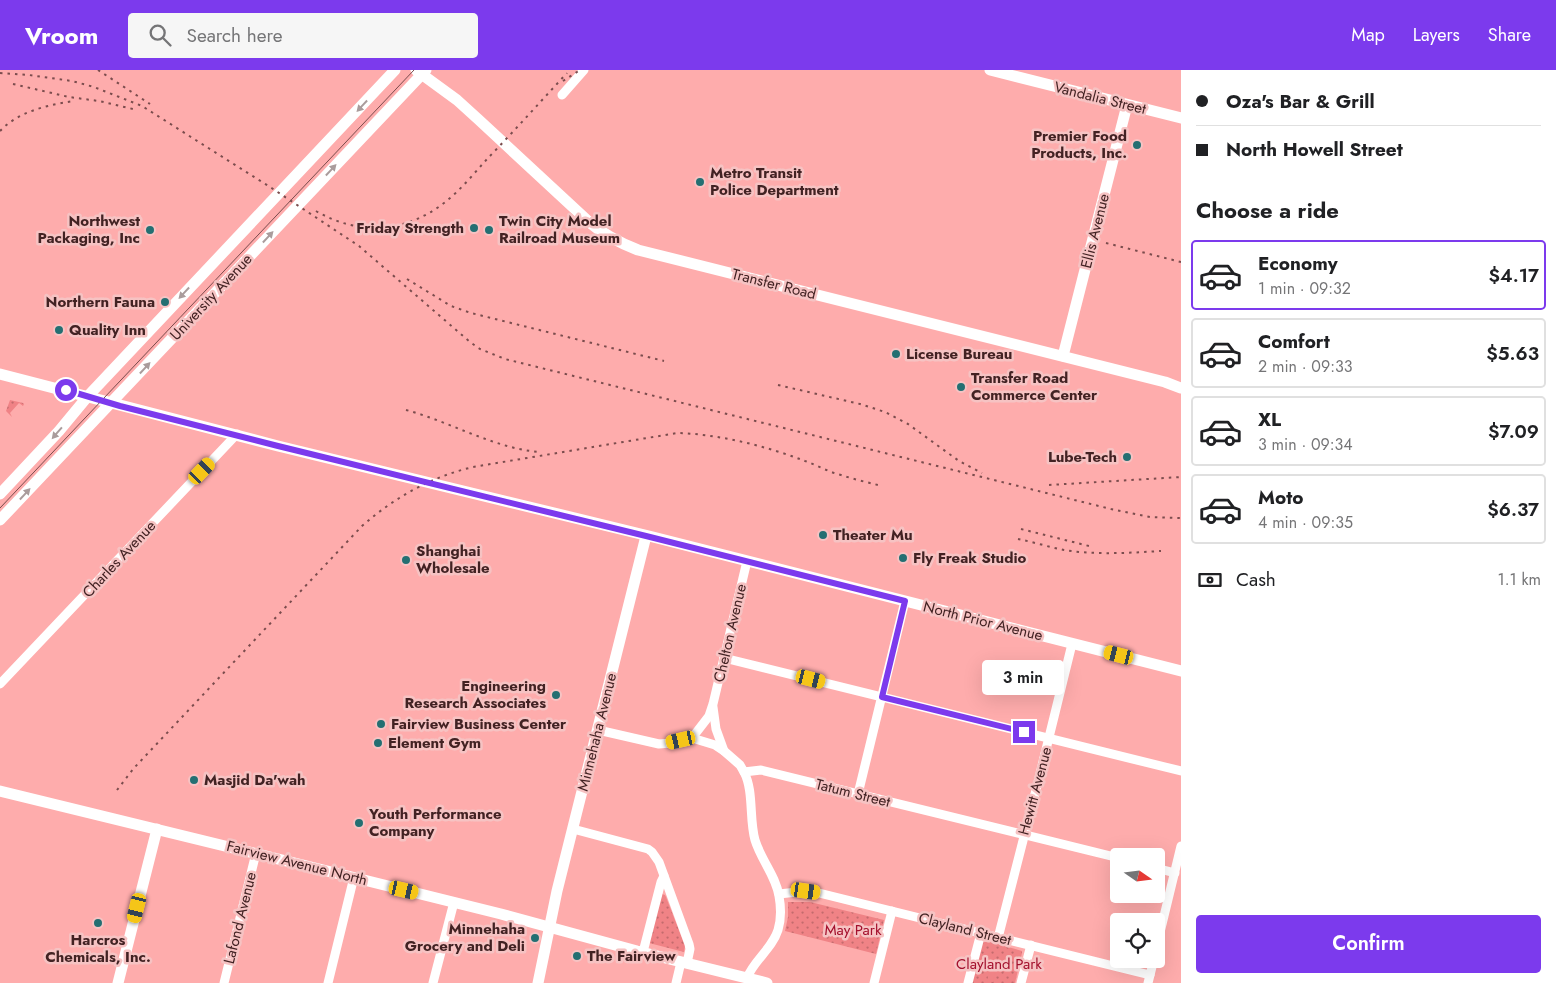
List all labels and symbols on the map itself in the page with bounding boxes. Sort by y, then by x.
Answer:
street label: Vandalia Street [1052,76,1149,120]
one-way arrow [356,99,368,111]
place label: Premier Food Products, Inc. [1031,125,1127,164]
marker: Premier Food Products, Inc. [1131,139,1143,151]
place label: Metro Transit Police Department [710,162,839,201]
one-way arrow [325,165,337,177]
marker: Metro Transit Police Department [694,176,706,188]
street label: Ellis Avenue [1075,191,1115,271]
place label: Northwest Packaging, Inc [38,210,140,249]
place label: Twin City Model Railroad Museum [499,210,620,249]
place label: Friday Strength [356,217,464,239]
marker: Friday Strength [468,222,480,234]
marker: Northwest Packaging, Inc [144,224,156,236]
marker: Twin City Model Railroad Museum [483,224,495,236]
one-way arrow [262,231,274,243]
street label: University Avenue [165,248,257,345]
street label: Transfer Road [730,263,818,305]
one-way arrow [178,287,190,299]
place label: Northern Fauna [46,291,155,313]
marker: Northern Fauna [159,296,171,308]
place label: Quality Inn [69,319,146,341]
marker: Quality Inn [53,324,65,336]
place label: License Bureau [906,343,1012,365]
marker: License Bureau [890,348,902,360]
one-way arrow [139,362,151,374]
place label: Transfer Road Commerce Center [971,367,1098,406]
route start [55,379,77,401]
marker: Transfer Road Commerce Center [955,381,967,393]
one-way arrow [51,427,62,440]
place label: Lube-Tech [1048,446,1117,468]
marker: Lube-Tech [1121,451,1133,463]
car [186,455,217,487]
one-way arrow [19,488,31,500]
street label: Charles Avenue [77,515,161,603]
place label: Theater Mu [833,524,913,546]
marker: Theater Mu [817,529,829,541]
place label: Shanghai Wholesale [416,540,490,579]
place label: Fly Freak Studio [913,547,1027,569]
marker: Fly Freak Studio [897,552,909,564]
marker: Shanghai Wholesale [400,554,412,566]
street label: Chelton Avenue [708,581,752,684]
street label: North Prior Avenue [921,596,1045,647]
car [1102,644,1135,666]
callout: 3 min [983,660,1065,694]
car [794,668,827,690]
street label: Minnehaha Avenue [572,670,622,793]
place label: Engineering Research Associates [404,675,546,714]
marker: Engineering Research Associates [550,689,562,701]
place label: Fairview Business Center [391,713,567,735]
marker: Fairview Business Center [375,718,387,730]
route end [1013,721,1035,743]
car [664,729,697,751]
place label: Element Gym [388,732,481,754]
marker: Element Gym [372,737,384,749]
street label: Hewitt Avenue [1013,744,1057,838]
place label: Masjid Da'wah [204,769,306,791]
street label: Tatum Street [813,773,893,813]
marker: Masjid Da'wah [188,774,200,786]
place label: Youth Performance Company [368,803,502,842]
marker: Youth Performance Company [353,817,365,829]
street label: Fairview Avenue North [224,835,370,891]
north arrow [1110,848,1165,902]
street label: Lafond Avenue [218,869,262,966]
car [387,879,420,901]
car [790,881,821,901]
car [126,892,147,924]
street label: Clayland Street [916,907,1014,951]
marker: Harcros Chemicals, Inc. [92,917,104,929]
place label: Minnehaha Grocery and Deli [405,918,525,957]
park label: May Park [824,919,882,941]
place label: Harcros Chemicals, Inc. [45,929,151,968]
marker: Minnehaha Grocery and Deli [529,932,541,944]
place label: The Fairview [587,945,676,967]
marker: The Fairview [571,950,583,962]
park label: Clayland Park [956,953,1042,975]

